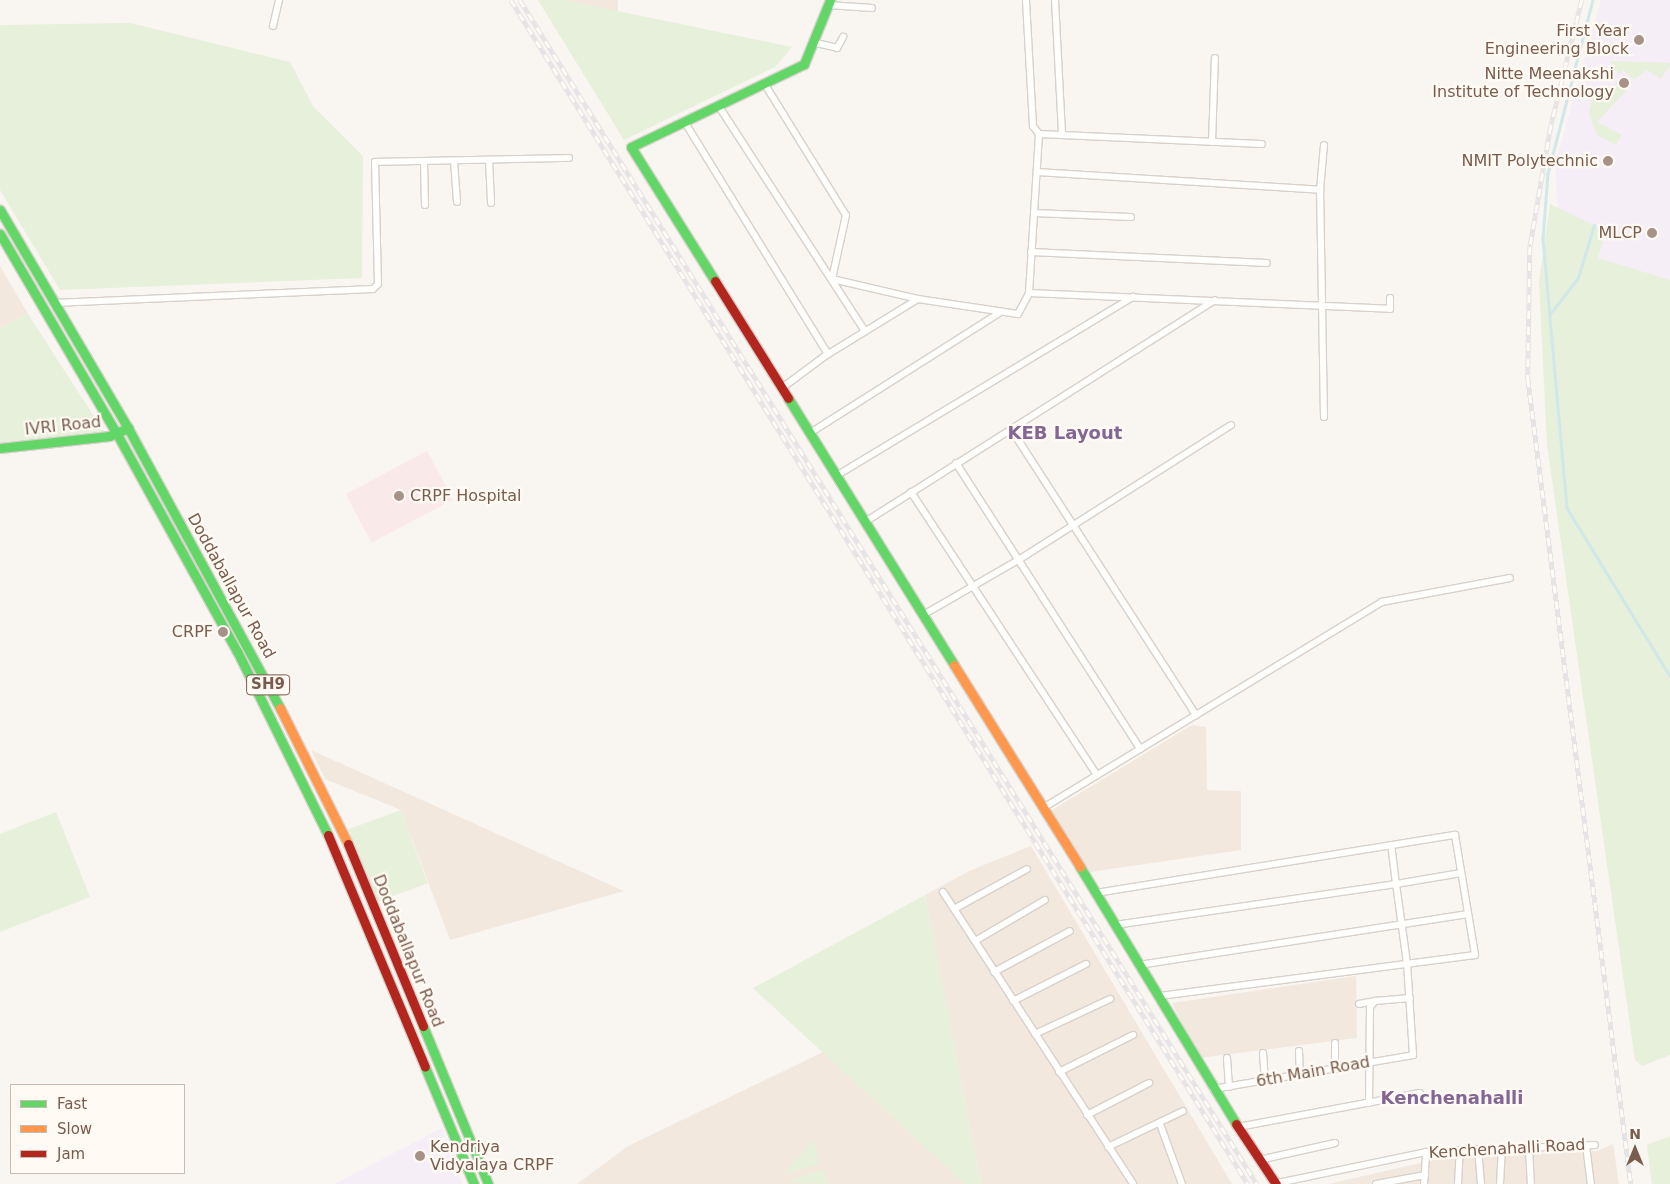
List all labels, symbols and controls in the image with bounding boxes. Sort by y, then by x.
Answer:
place label: First Year Engineering Block [1485,21,1629,59]
marker: First Year Engineering Block [1633,34,1645,46]
place label: Nitte Meenakshi Institute of Technology [1432,64,1614,102]
marker: Nitte Meenakshi Institute of Technology [1618,77,1630,89]
place label: NMIT Polytechnic [1461,151,1598,171]
marker: NMIT Polytechnic [1602,155,1614,167]
place label: MLCP [1598,223,1642,243]
marker: MLCP [1646,227,1658,239]
street label: IVRI Road [24,412,102,440]
district label: KEB Layout [1008,422,1122,444]
place label: CRPF Hospital [410,486,522,506]
marker: CRPF Hospital [392,489,406,503]
street label: Doddaballapur Road [183,510,279,662]
place label: CRPF [172,622,213,642]
marker: CRPF [217,626,229,638]
road number: SH9 [246,672,290,698]
street label: Doddaballapur Road [369,872,447,1030]
street label: 6th Main Road [1255,1053,1371,1091]
legend [10,1084,185,1174]
district label: Kenchenahalli [1381,1087,1523,1109]
text: Fast [57,1095,87,1113]
text: Slow [57,1120,92,1138]
north arrow [1610,1124,1660,1174]
text: N [1629,1126,1641,1142]
street label: Kenchenahalli Road [1428,1135,1586,1163]
place label: Kendriya Vidyalaya CRPF [430,1137,554,1175]
text: Jam [57,1145,85,1163]
marker: Kendriya Vidyalaya CRPF [414,1150,426,1162]

